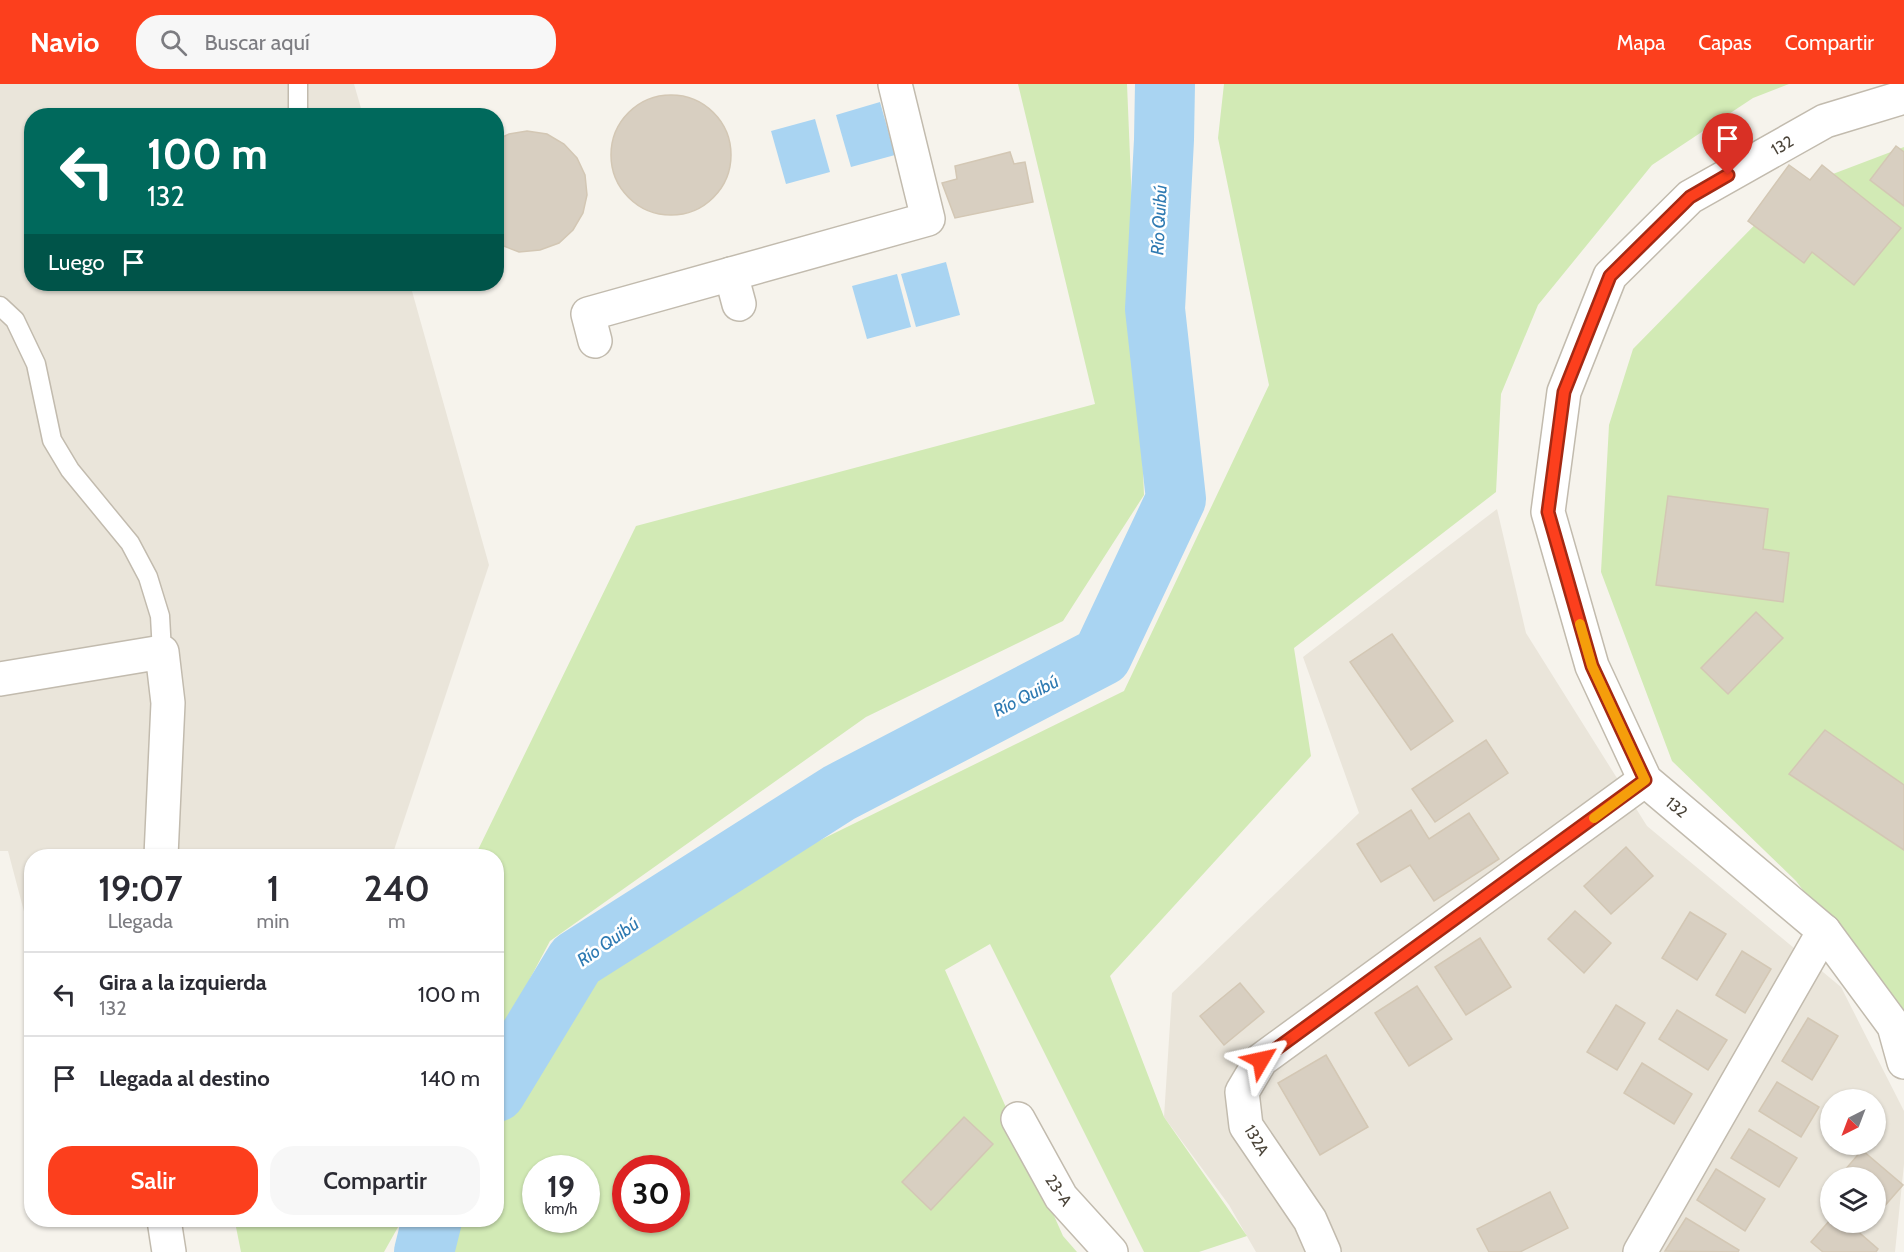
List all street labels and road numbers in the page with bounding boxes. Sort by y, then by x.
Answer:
street label: 132 [1768,132,1797,159]
street label: 132 [1662,793,1691,822]
street label: 132A [1240,1122,1273,1159]
street label: 23-A [1041,1171,1076,1210]

